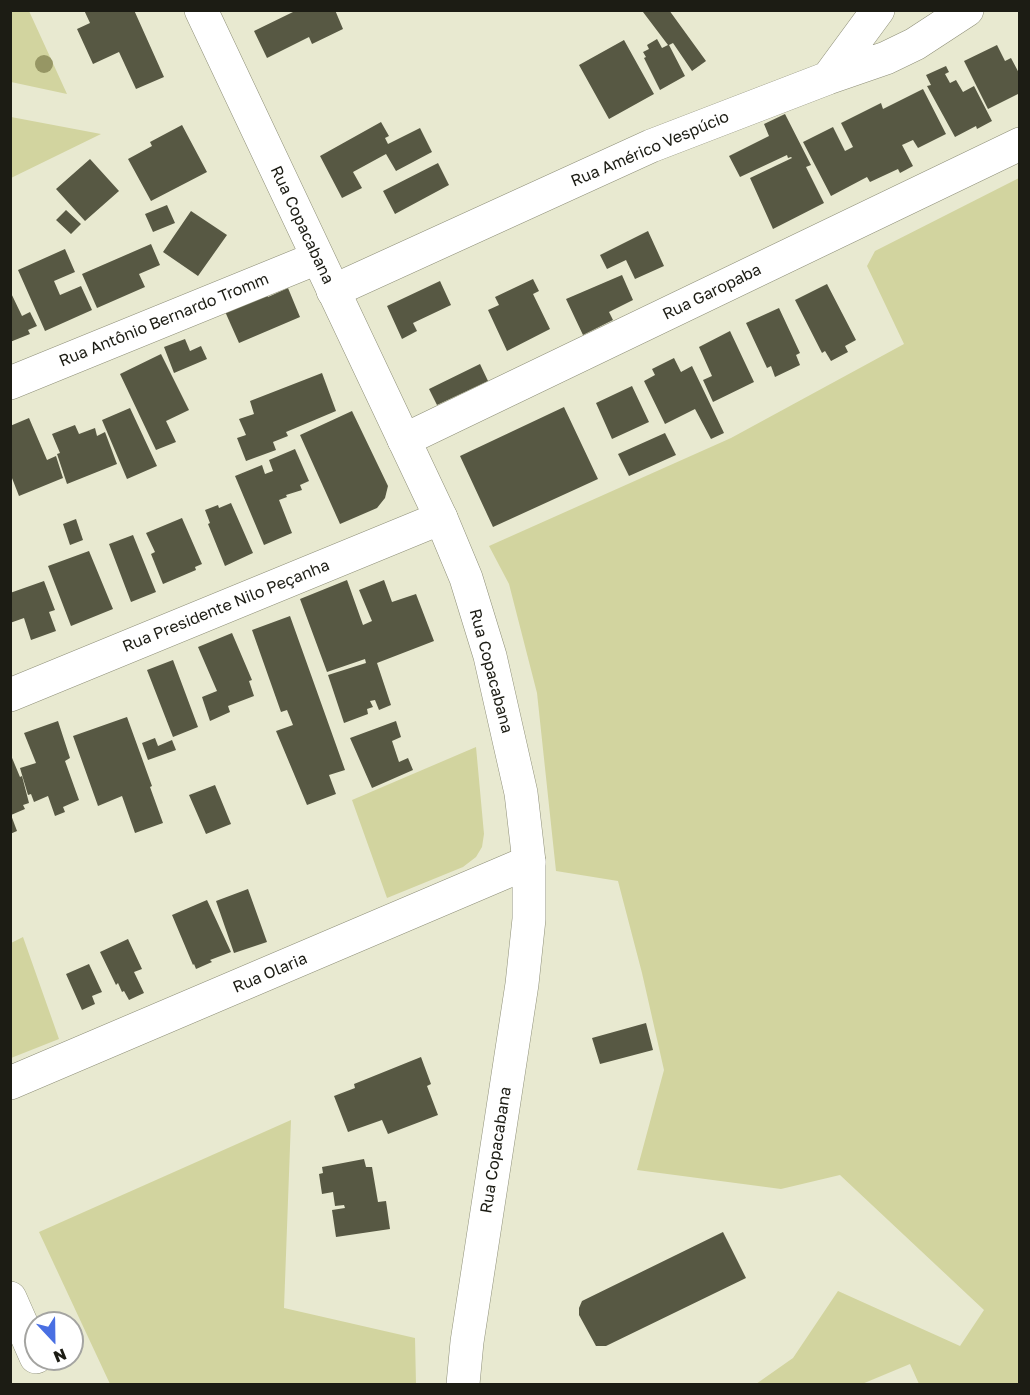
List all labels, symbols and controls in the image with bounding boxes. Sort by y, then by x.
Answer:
street label: Rua Américo Vespúcio [568,107,732,191]
street label: Rua Copacabana [266,163,338,287]
street label: Rua Garopaba [660,260,764,324]
street label: Rua Antônio Bernardo Tromm [56,269,272,371]
street label: Rua Presidente Nilo Peçanha [120,556,332,656]
street label: Rua Copacabana [465,607,517,735]
street label: Rua Olaria [230,949,310,997]
street label: Rua Copacabana [476,1085,516,1215]
north arrow [24,1311,84,1371]
text: N [51,1344,69,1367]

